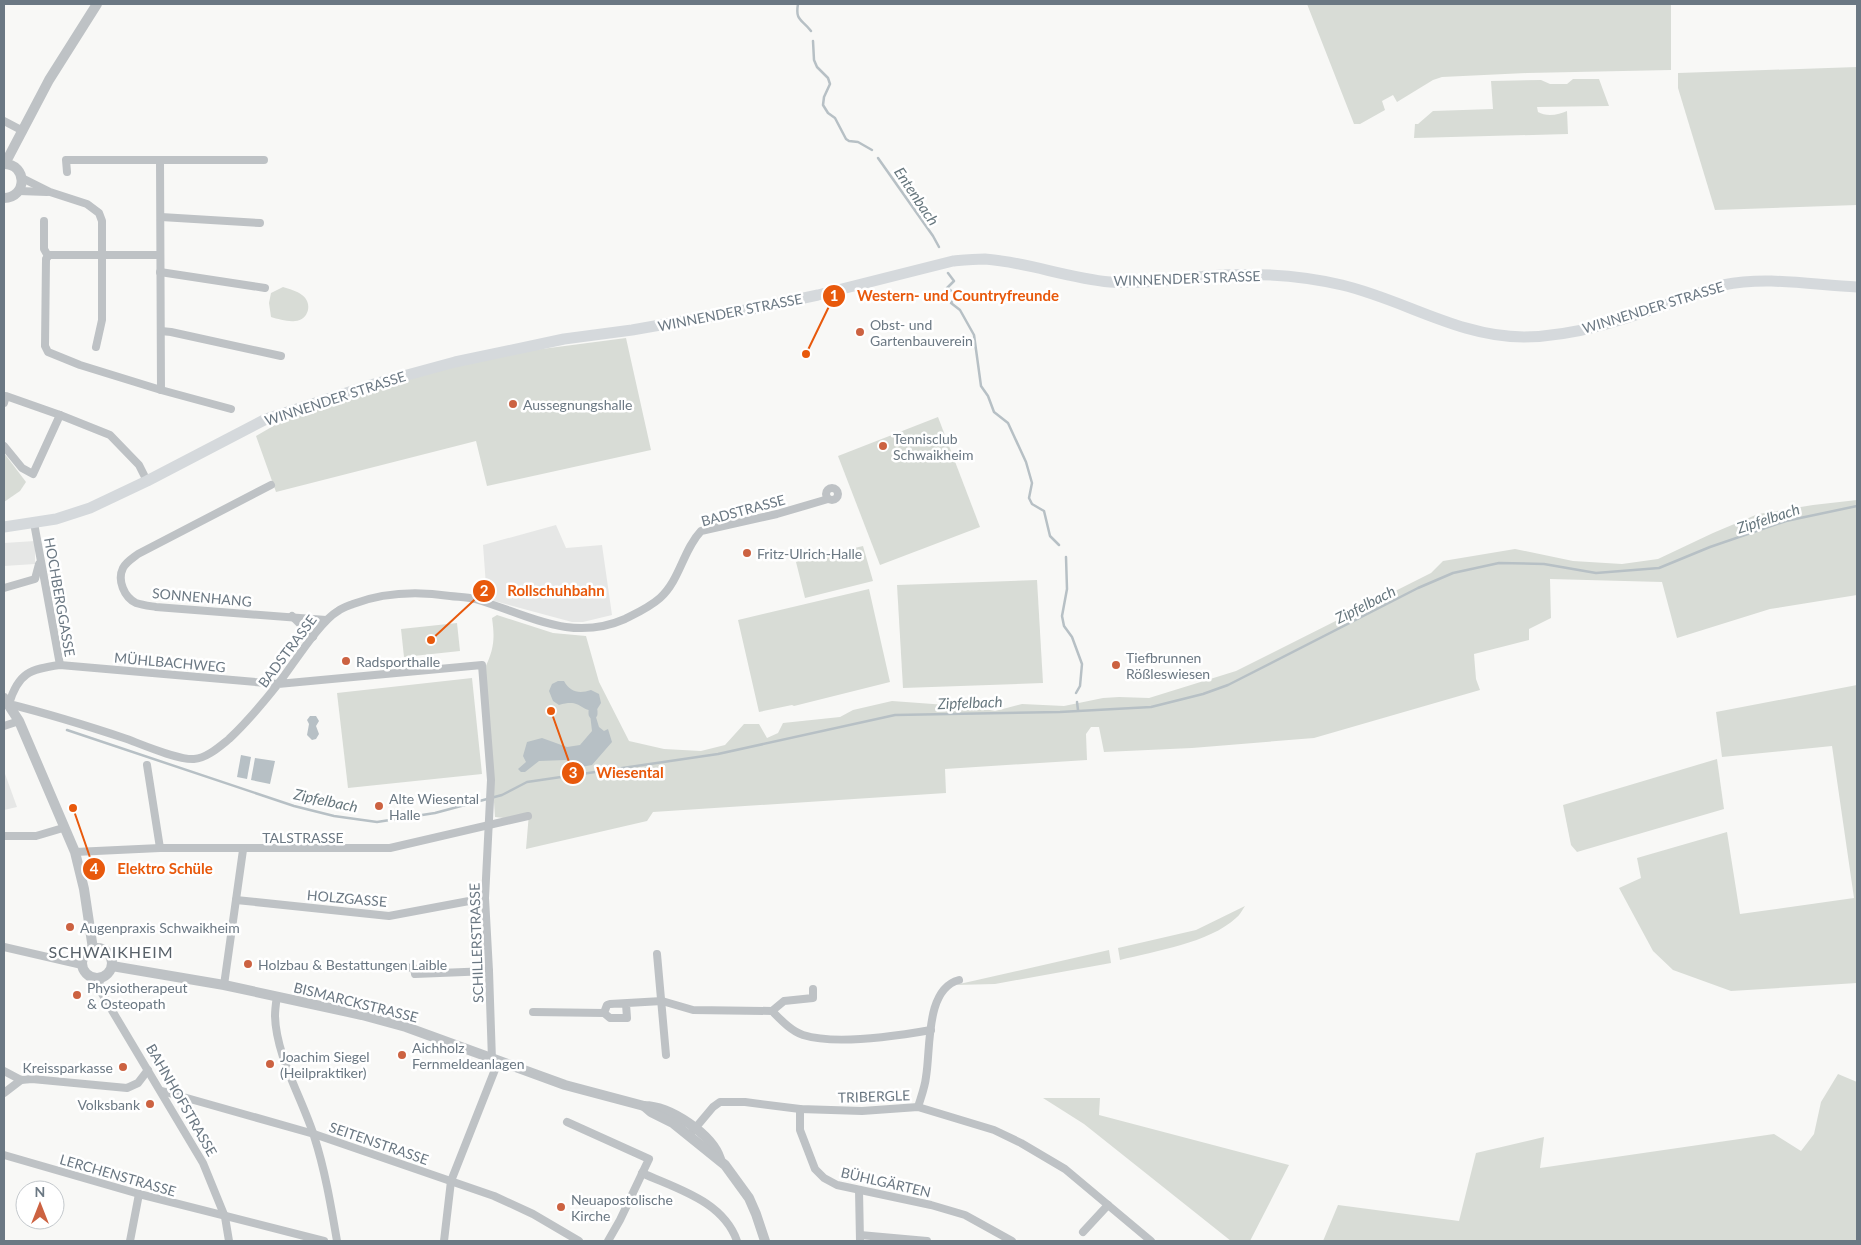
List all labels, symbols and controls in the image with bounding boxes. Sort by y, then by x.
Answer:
water label: Entenbach [891,163,943,229]
street label: WINNENDER STRASSE [1113,267,1261,289]
street label: WINNENDER STRASSE [1580,277,1726,337]
callout: Western- und Countryfreunde [822,281,1069,311]
text: 1 [830,286,838,304]
text: Western- und Countryfreunde [857,286,1059,304]
street label: WINNENDER STRASSE [656,290,804,334]
place label: Obst- und Gartenbauverein [870,316,973,349]
marker: Obst- und Gartenbauverein [854,326,866,338]
street label: WINNENDER STRASSE [262,367,408,429]
place label: Aussegnungshalle [523,396,632,413]
marker: Aussegnungshalle [507,398,519,410]
place label: Tennisclub Schwaikheim [893,430,973,463]
marker: Tennisclub Schwaikheim [877,440,889,452]
street label: BADSTRASSE [699,491,787,529]
water label: Zipfelbach [1733,499,1802,537]
street label: HOCHBERGGASSE [41,536,79,658]
place label: Fritz-Ulrich-Halle [757,545,862,562]
marker: Fritz-Ulrich-Halle [741,547,753,559]
callout: Rollschuhbahn [472,576,614,606]
text: 2 [480,581,489,599]
text: Rollschuhbahn [507,581,605,599]
water label: Zipfelbach [1331,581,1398,627]
street label: SONNENHANG [151,584,253,610]
street label: BADSTRASSE [254,611,320,691]
street label: MÜHLBACHWEG [114,649,226,675]
place label: Tiefbrunnen Rößleswiesen [1126,649,1210,682]
place label: Radsporthalle [356,653,440,670]
marker: Radsporthalle [340,655,352,667]
marker: Tiefbrunnen Rößleswiesen [1110,659,1122,671]
water label: Zipfelbach [936,692,1003,712]
callout: Wiesental [561,758,673,788]
text: 3 [569,763,577,781]
text: Wiesental [596,763,664,781]
water label: Zipfelbach [291,784,360,816]
place label: Alte Wiesental Halle [389,790,479,823]
marker: Alte Wiesental Halle [373,800,385,812]
street label: TALSTRASSE [262,829,344,846]
callout: Elektro Schüle [82,854,222,884]
text: 4 [90,859,99,877]
text: Elektro Schüle [117,859,213,877]
street label: SCHILLERSTRASSE [465,883,487,1003]
street label: HOLZGASSE [306,886,388,910]
place label: Augenpraxis Schwaikheim [80,919,240,936]
marker: Augenpraxis Schwaikheim [64,921,76,933]
district label: SCHWAIKHEIM [48,942,174,961]
place label: Holzbau & Bestattungen Laible [258,956,447,973]
marker: Holzbau & Bestattungen Laible [242,958,254,970]
street label: BISMARCKSTRASSE [292,978,420,1026]
place label: Physiotherapeut & Osteopath [87,979,188,1012]
marker: Physiotherapeut & Osteopath [71,989,83,1001]
place label: Aichholz Fernmeldeanlagen [412,1039,524,1072]
street label: BAHNHOFSTRASSE [143,1041,221,1159]
place label: Joachim Siegel (Heilpraktiker) [280,1048,370,1081]
marker: Aichholz Fernmeldeanlagen [396,1049,408,1061]
marker: Joachim Siegel (Heilpraktiker) [264,1058,276,1070]
place label: Kreissparkasse [23,1059,113,1076]
marker: Kreissparkasse [117,1061,129,1073]
street label: TRIBERGLE [838,1086,910,1106]
place label: Volksbank [77,1096,141,1113]
marker: Volksbank [144,1098,156,1110]
street label: SEITENSTRASSE [327,1118,431,1168]
street label: LERCHENSTRASSE [58,1150,178,1200]
street label: BÜHLGÄRTEN [839,1163,933,1201]
north arrow [15,1180,65,1230]
text: N [35,1183,45,1200]
place label: Neuapostolische Kirche [571,1191,673,1224]
marker: Neuapostolische Kirche [555,1201,567,1213]

